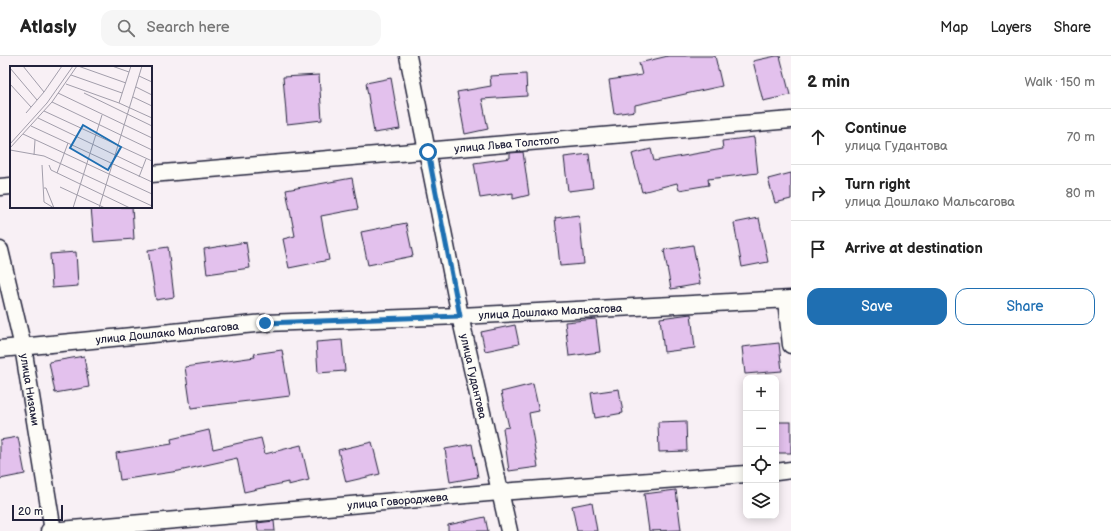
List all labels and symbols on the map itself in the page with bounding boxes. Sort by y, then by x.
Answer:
inset map [10,66,152,208]
street label: улица Льва Толстого [454,133,560,155]
route start [419,143,437,161]
street label: улица Дошлако Мальсагова [478,301,623,322]
route end [256,314,274,332]
street label: улица Дошлако Мальсагова [95,319,240,346]
street label: улица Гудантова [458,332,490,421]
street label: улица Низами [18,353,42,427]
street label: улица Говороджева [347,490,449,512]
scale bar [12,503,63,522]

